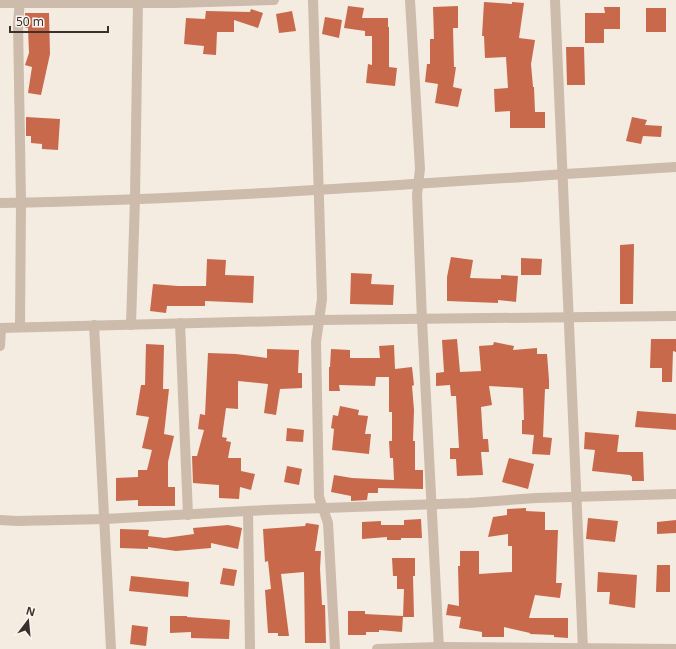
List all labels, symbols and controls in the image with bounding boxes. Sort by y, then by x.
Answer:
scale bar [10,8,108,34]
text: 50 m [16,13,44,30]
north arrow [8,601,48,641]
text: N [25,602,37,619]

